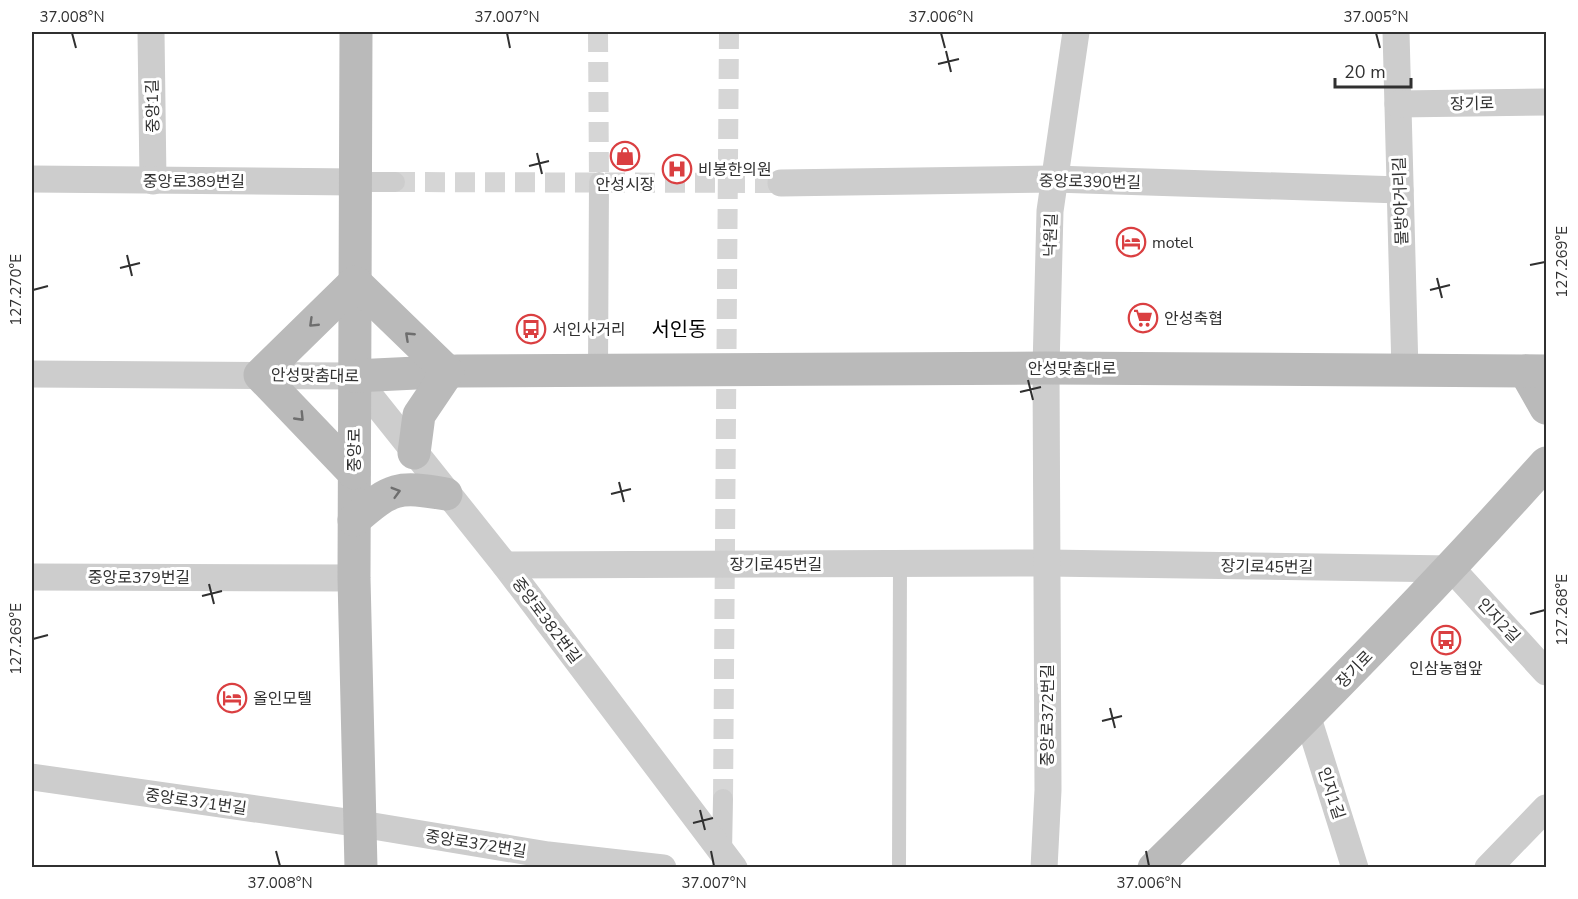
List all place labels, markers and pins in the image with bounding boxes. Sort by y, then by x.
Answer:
shop icon: 안성시장 [609,140,641,172]
hospital icon: 비봉한의원 [661,153,693,185]
place label: 비봉한의원 [698,159,772,181]
place label: 안성시장 [596,174,655,196]
hotel icon: motel [1115,226,1147,258]
place label: motel [1152,232,1194,254]
supermarket icon: 안성축협 [1127,302,1159,334]
place label: 안성축협 [1164,308,1223,330]
bus stop icon: 서인사거리 [515,313,547,345]
place label: 서인사거리 [552,319,626,341]
bus stop icon: 인삼농협앞 [1430,624,1462,656]
place label: 인삼농협앞 [1409,658,1483,680]
hotel icon: 올인모텔 [216,682,248,714]
place label: 올인모텔 [253,688,312,710]

